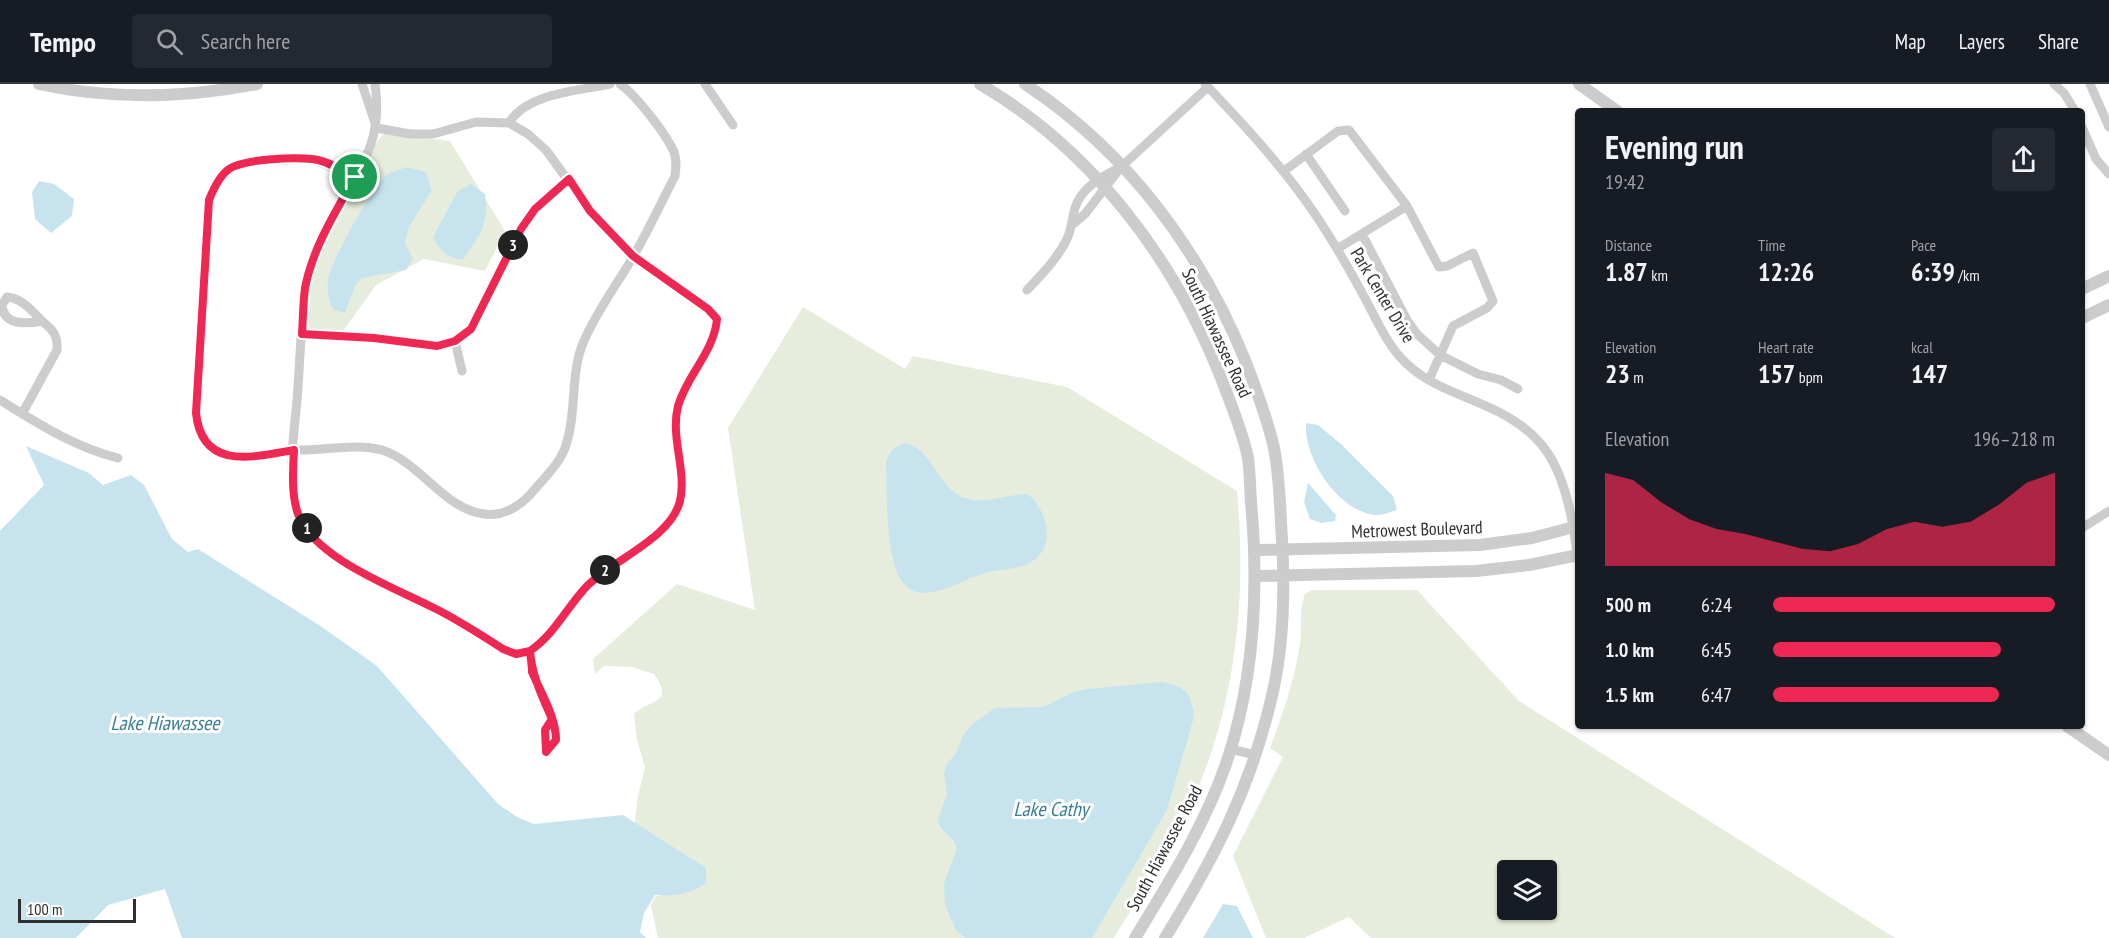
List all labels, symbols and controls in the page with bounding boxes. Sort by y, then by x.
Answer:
search box [132,14,552,68]
text: Tempo [30,23,96,60]
icon: search [153,25,186,58]
text: Search here [201,27,290,55]
text: Map [1895,28,1926,55]
text: Layers [1959,28,2005,55]
text: Share [2038,28,2079,55]
text: Evening run [1605,125,1744,168]
button: share [1992,128,2055,191]
pin [329,151,380,202]
icon: arrive [338,160,371,193]
text: 19:42 [1605,169,1645,195]
pin: 3 [498,230,528,260]
text: 3 [509,235,517,255]
text: Distance [1605,235,1652,255]
text: Time [1758,235,1786,255]
text: Pace [1911,235,1936,255]
street label: Park Center Drive [1346,243,1420,347]
text: 1.87 [1605,255,1648,288]
text: 12:26 [1758,255,1814,288]
text: 6:39 [1911,255,1955,288]
street label: South Hiawassee Road [1177,265,1257,401]
text: km [1648,265,1668,285]
text: /km [1955,265,1980,285]
text: Elevation [1605,337,1656,357]
text: Heart rate [1758,337,1814,357]
text: kcal [1911,337,1933,357]
text: 23 [1605,357,1630,390]
text: 157 [1758,357,1795,390]
text: 147 [1911,357,1948,390]
text: m [1630,367,1644,387]
text: bpm [1795,367,1823,387]
text: Elevation [1605,426,1669,452]
text: 196–218 m [1973,426,2055,452]
pin: 1 [292,513,322,543]
street label: Metrowest Boulevard [1351,515,1483,543]
text: 1 [303,518,311,538]
pin: 2 [590,555,620,585]
text: 2 [601,560,609,580]
text: 500 m [1605,592,1651,618]
text: 6:24 [1701,592,1732,618]
text: 1.0 km [1605,637,1654,663]
text: 6:45 [1701,637,1732,663]
text: 1.5 km [1605,682,1654,708]
text: 6:47 [1701,682,1732,708]
water label: Lake Hiawassee [111,710,221,736]
street label: South Hiawassee Road [1121,781,1207,915]
water label: Lake Cathy [1014,796,1091,822]
map controls [1497,860,1557,920]
button: layers [1497,860,1557,920]
scale bar [18,896,136,924]
text: 100 m [27,899,62,919]

